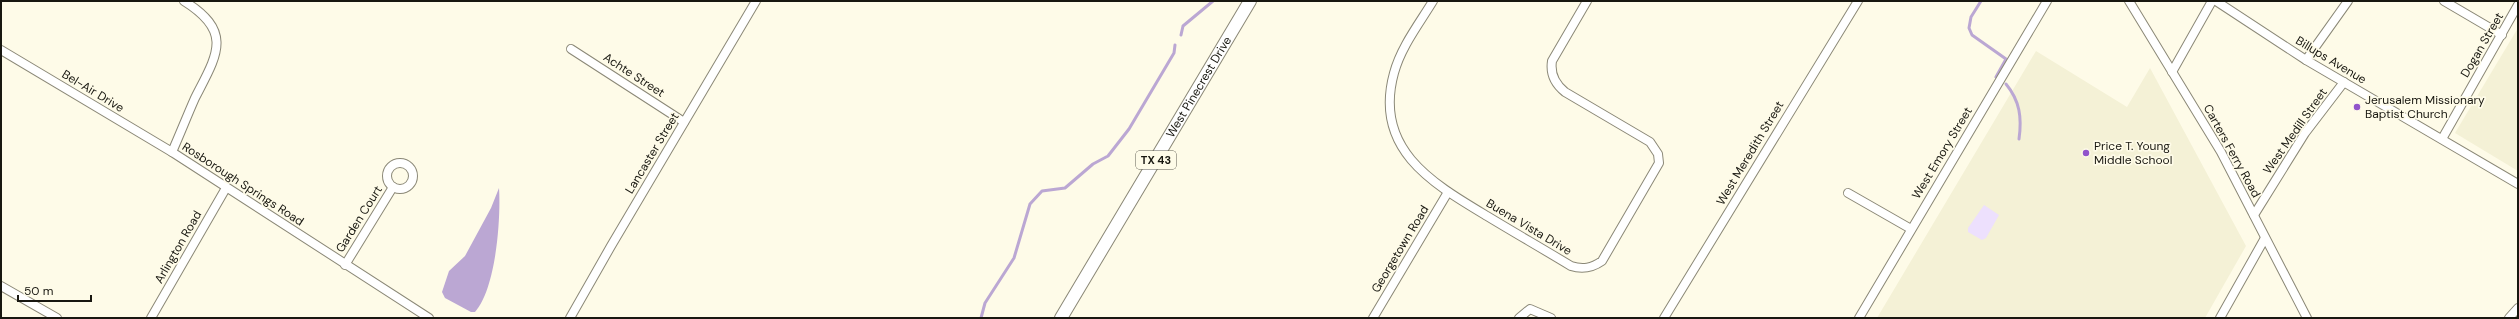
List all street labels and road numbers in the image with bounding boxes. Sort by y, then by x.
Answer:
street label: Dogan Street [2457,9,2507,80]
street label: West Pinecrest Drive [1162,33,1235,141]
street label: Billups Avenue [2293,33,2369,88]
street label: Achte Street [600,49,668,101]
street label: Bel-Air Drive [59,66,127,116]
street label: West Medill Street [2259,85,2331,177]
street label: West Meredith Street [1713,98,1788,208]
street label: Carters Ferry Road [2200,102,2264,200]
street label: West Emory Street [1908,104,1976,202]
street label: Lancaster Street [621,109,683,197]
street label: Rosborough Springs Road [179,139,307,229]
road number: TX 43 [1136,151,1176,169]
street label: Garden Court [332,182,386,255]
street label: Buena Vista Drive [1483,195,1575,259]
street label: Georgetown Road [1368,202,1432,296]
street label: Arlington Road [151,208,205,286]

